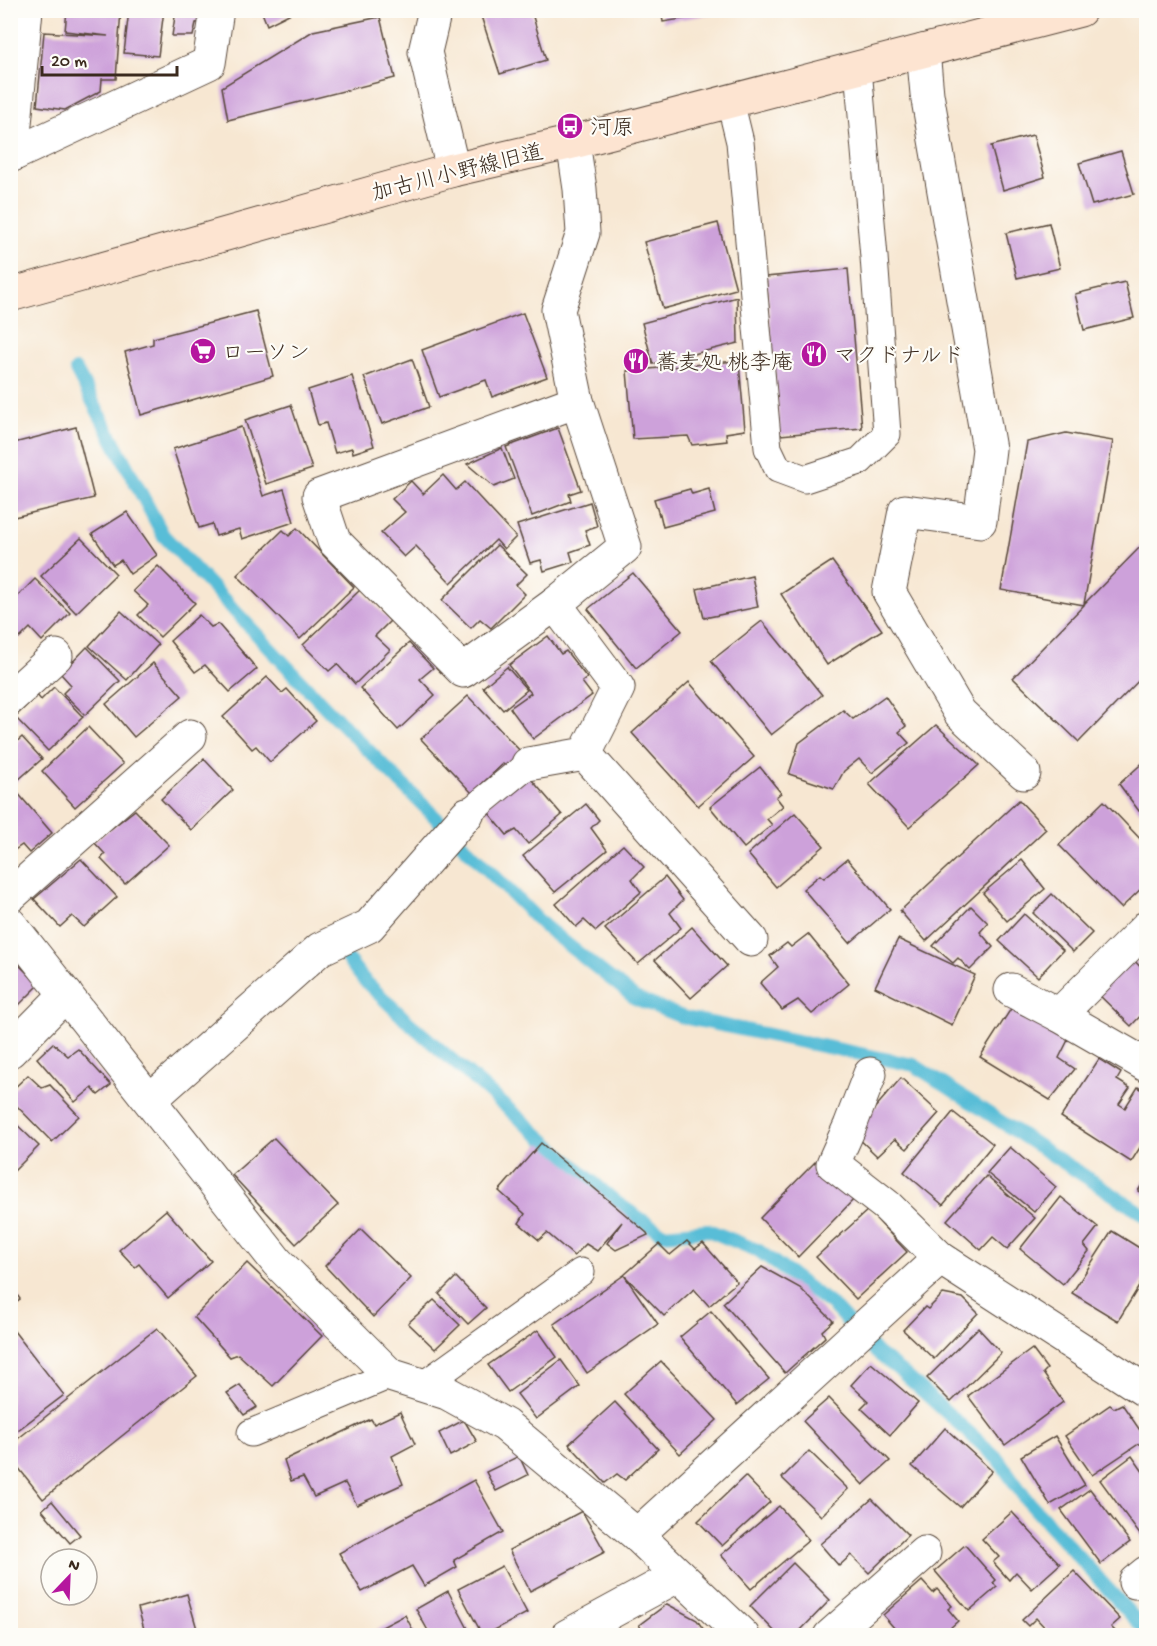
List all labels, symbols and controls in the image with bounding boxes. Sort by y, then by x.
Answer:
scale bar [42,39,177,77]
text: 20 m [51,52,87,73]
bus stop icon: 河原 [555,111,585,141]
place label: 河原 [590,117,634,143]
street label: 加古川小野線旧道 [369,140,547,209]
supermarket icon: ローソン [188,336,218,366]
restaurant icon: マクドナルド [799,339,829,369]
place label: ローソン [222,342,310,368]
place label: マクドナルド [834,345,964,371]
restaurant icon: 蕎麦処 桃李庵 [621,346,651,376]
place label: 蕎麦処 桃李庵 [656,350,793,378]
north arrow [39,1547,99,1607]
text: N [65,1556,83,1577]

